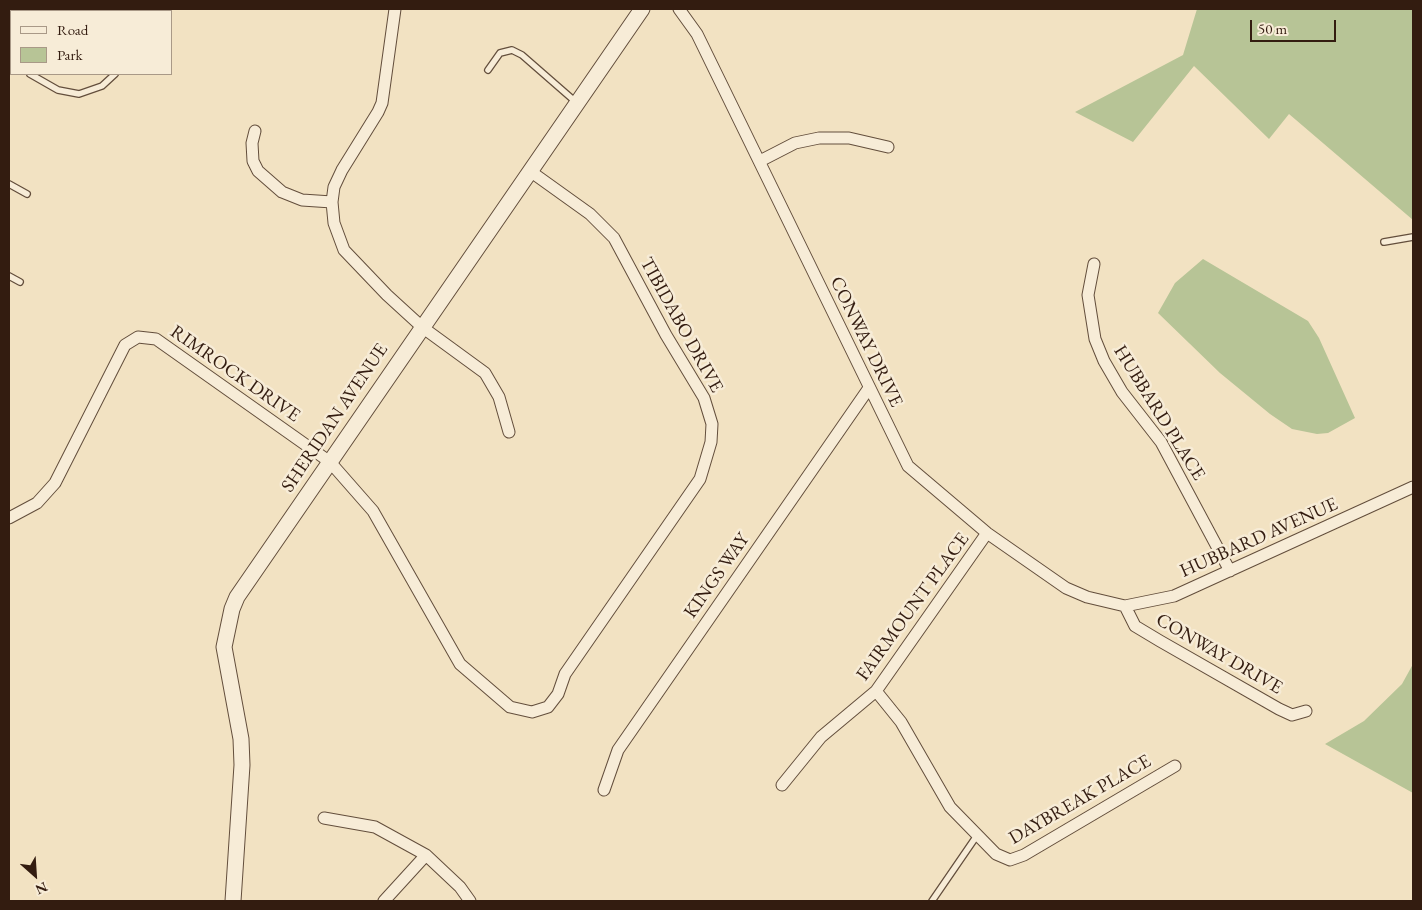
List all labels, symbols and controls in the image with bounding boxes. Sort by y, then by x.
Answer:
legend [10,10,172,75]
scale bar [1252,10,1338,42]
text: 50 m [1258,19,1287,38]
text: Road [57,20,88,39]
text: Park [57,45,83,64]
street label: TIBIDABO DRIVE [634,253,728,397]
street label: CONWAY DRIVE [825,273,907,411]
street label: RIMROCK DRIVE [166,321,304,427]
street label: SHERIDAN AVENUE [277,339,393,497]
street label: HUBBARD PLACE [1108,341,1210,485]
street label: HUBBARD AVENUE [1177,493,1341,583]
street label: KINGS WAY [679,529,755,623]
street label: FAIRMOUNT PLACE [852,529,974,685]
street label: CONWAY DRIVE [1152,609,1286,699]
street label: DAYBREAK PLACE [1005,750,1155,850]
north arrow [10,850,60,900]
text: N [33,878,51,899]

